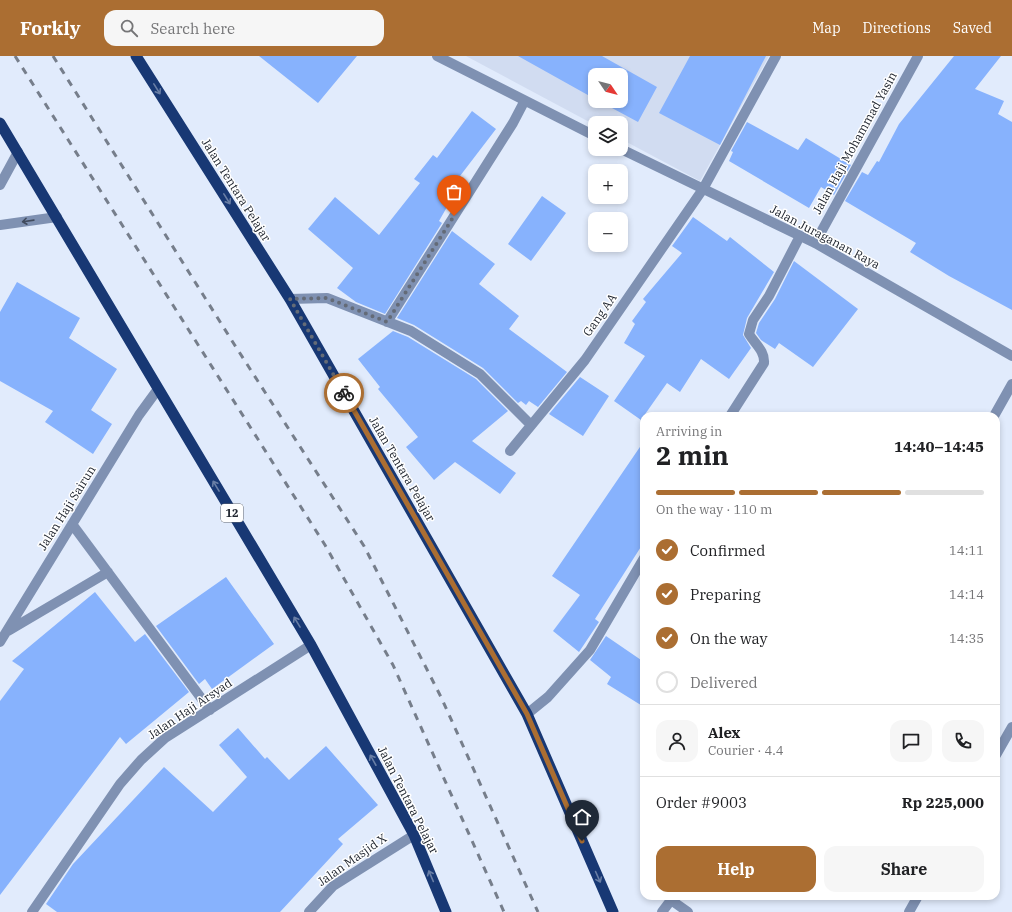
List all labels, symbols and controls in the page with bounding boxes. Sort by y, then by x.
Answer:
search box [104,10,384,46]
text: Forkly [20,16,80,40]
icon: search [118,17,140,39]
text: Search here [150,19,235,38]
text: Map [812,19,841,37]
text: Directions [863,19,931,37]
text: Saved [953,19,992,37]
north arrow [588,68,628,108]
map controls [588,68,628,252]
street label: Jalan Haji Mohammad Yasin [809,69,900,216]
one-way arrow [154,83,162,95]
button: layers [588,116,628,156]
street label: Jalan Tentara Pelajar [199,135,275,245]
button: + [588,164,628,204]
pin [437,175,471,216]
icon: bag [443,181,465,203]
one-way arrow [223,193,231,205]
street label: Jalan Juraganan Raya [768,201,883,272]
button: − [588,212,628,252]
one-way arrow [22,217,35,225]
street label: Gang AA [579,290,620,339]
courier [324,373,364,413]
icon: bike [333,382,355,404]
street label: Jalan Tentara Pelajar [366,414,439,525]
text: Arriving in [656,423,722,440]
text: 14:40–14:45 [894,437,984,456]
text: 2 min [656,438,729,472]
street label: Jalan Haji Sairun [35,462,99,553]
one-way arrow [212,480,220,492]
text: On the way · 110 m [656,501,772,518]
road number: 12 [221,504,243,522]
icon: check [656,539,678,561]
text: Confirmed [690,541,765,560]
text: 14:11 [949,542,984,559]
icon: check [656,583,678,605]
text: Preparing [690,585,761,604]
text: 14:14 [949,586,984,603]
one-way arrow [293,617,301,628]
icon: check [656,627,678,649]
text: On the way [690,629,768,648]
text: 14:35 [949,630,984,647]
text: Delivered [690,673,758,692]
street label: Jalan Haji Arsyad [145,675,235,742]
button: person [656,720,698,762]
button: chat [890,720,932,762]
button: phone [942,720,984,762]
text: Alex [708,723,740,742]
text: Courier · 4.4 [708,742,784,759]
street label: Jalan Tentara Pelajar [375,743,442,857]
one-way arrow [369,754,377,766]
text: Order #9003 [656,793,747,812]
text: Rp 225,000 [902,793,984,812]
pin [565,800,599,841]
icon: home [571,806,593,828]
street label: Jalan Masjid X [314,830,389,889]
button: Help [656,846,816,892]
button: Share [824,846,984,892]
one-way arrow [427,870,435,882]
one-way arrow [595,871,602,883]

